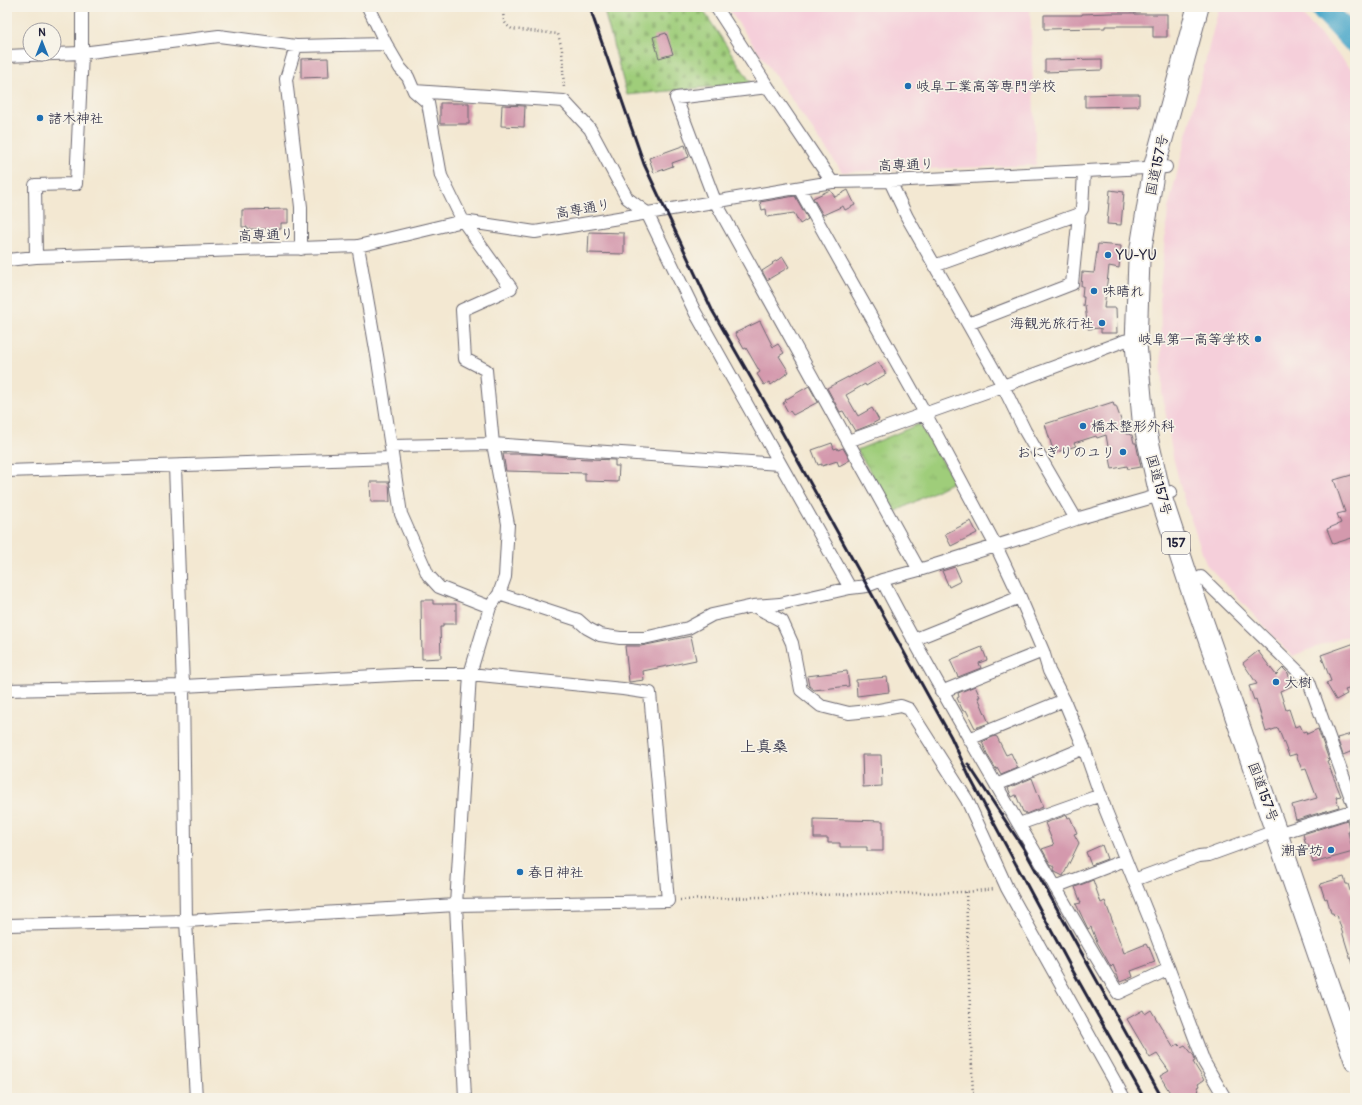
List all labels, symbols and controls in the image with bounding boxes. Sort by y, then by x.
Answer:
north arrow [22,22,62,62]
text: N [38,26,46,39]
place label: 岐阜工業高等専門学校 [916,78,1056,95]
marker: 岐阜工業高等専門学校 [903,81,913,91]
place label: 諸木神社 [48,110,104,127]
marker: 諸木神社 [35,113,45,123]
street label: 国道157号 [1142,133,1172,197]
street label: 高専通り [878,156,934,174]
street label: 高専通り [554,196,612,222]
street label: 高専通り [238,226,294,244]
place label: YU-YU [1115,247,1157,264]
marker: YU-YU [1103,250,1113,260]
place label: 味晴れ [1102,283,1144,300]
marker: 味晴れ [1089,286,1099,296]
place label: 海観光旅行社 [1010,315,1094,332]
marker: 海観光旅行社 [1097,318,1107,328]
place label: 岐阜第一高等学校 [1138,331,1250,348]
marker: 岐阜第一高等学校 [1253,334,1263,344]
place label: 橋本整形外科 [1091,418,1175,435]
marker: 橋本整形外科 [1078,421,1088,431]
place label: おにぎりのユリ [1017,444,1115,461]
marker: おにぎりのユリ [1118,447,1128,457]
street label: 国道157号 [1143,453,1175,517]
road number: 157 [1162,532,1190,554]
place label: 大樹 [1284,674,1312,691]
marker: 大樹 [1271,677,1281,687]
district label: 上真桑 [740,737,788,757]
street label: 国道157号 [1244,760,1282,824]
place label: 潮音坊 [1281,842,1323,859]
marker: 潮音坊 [1326,845,1336,855]
place label: 春日神社 [528,864,584,881]
marker: 春日神社 [515,867,525,877]

